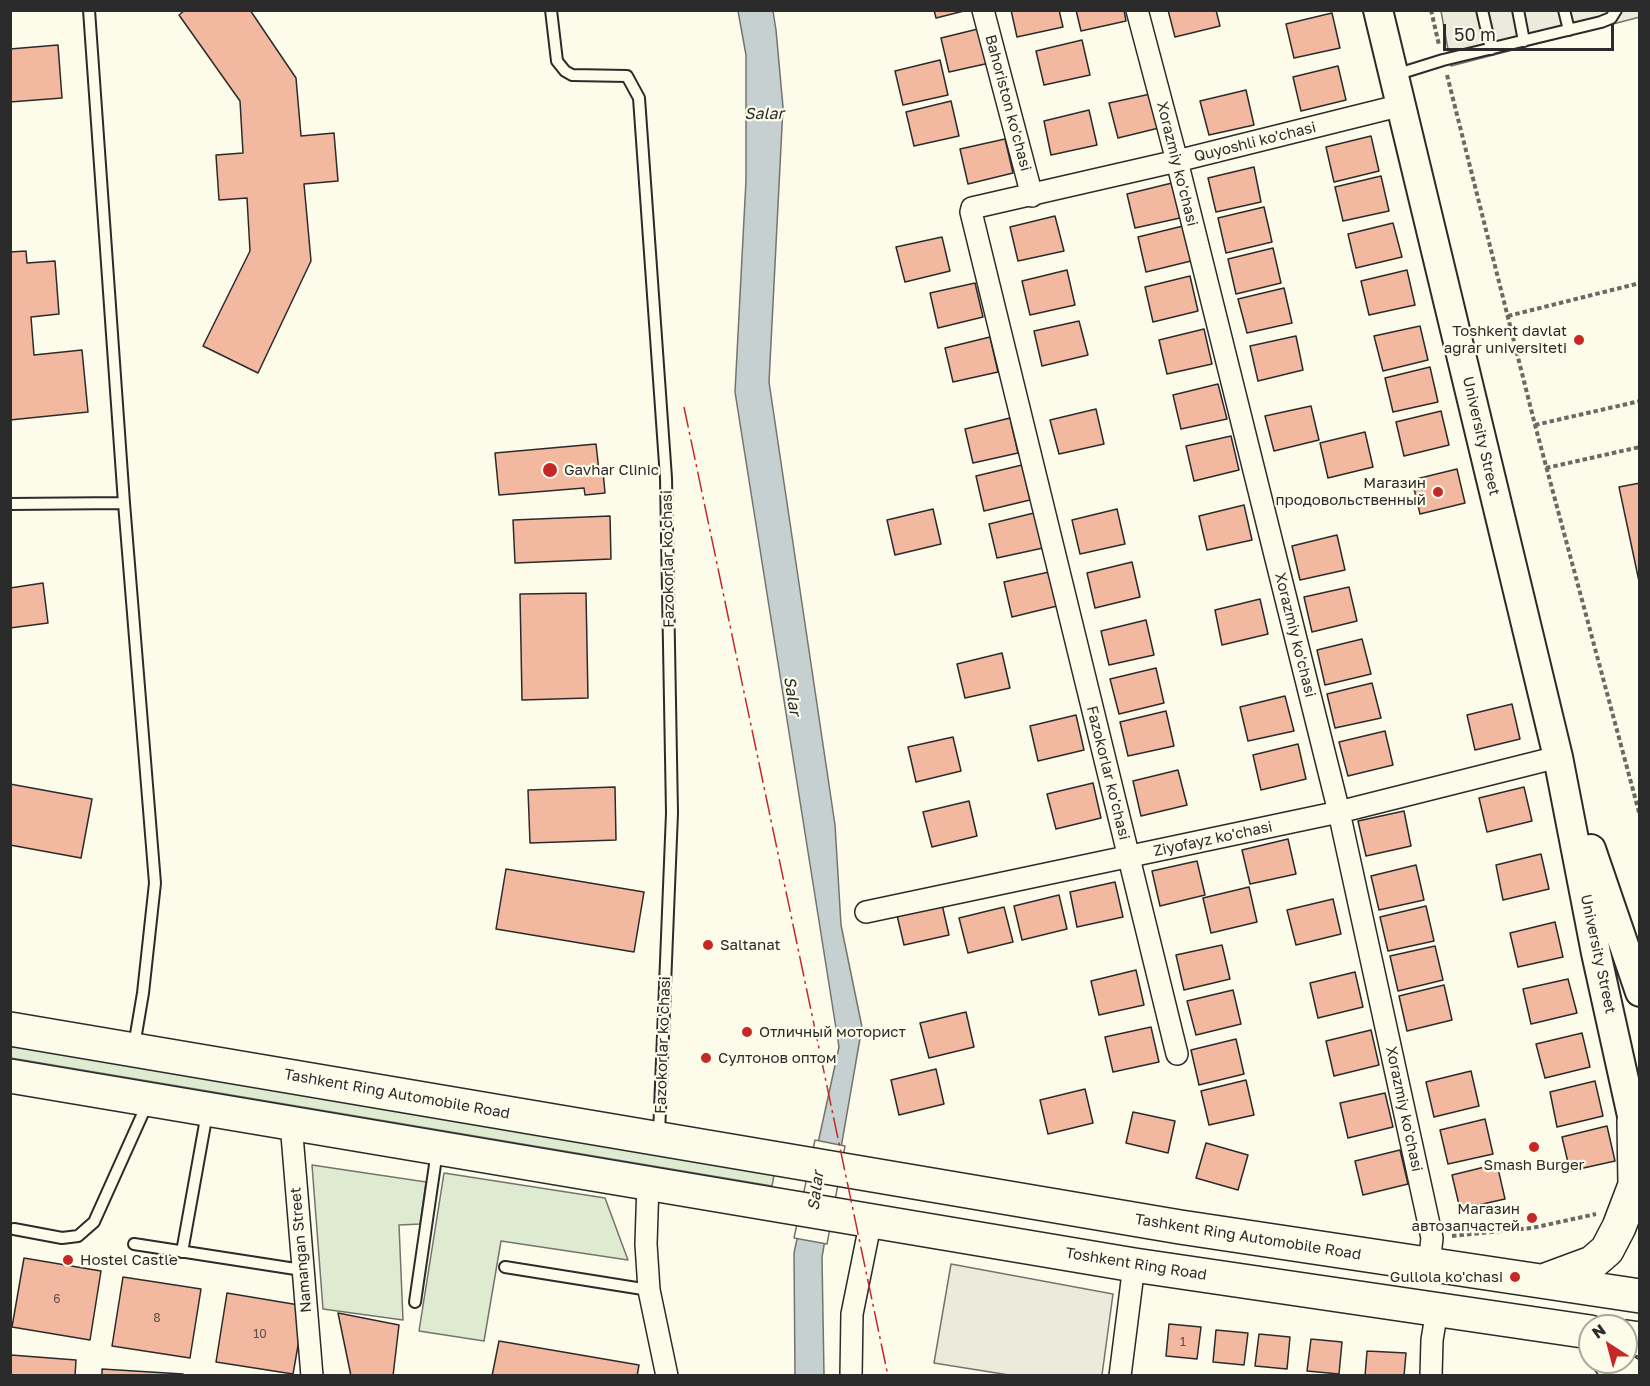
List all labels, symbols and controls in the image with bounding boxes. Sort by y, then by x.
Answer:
scale bar [1446,12,1617,50]
text: 50 m [1454,23,1496,45]
street label: Bahoriston ko'chasi [981,33,1035,173]
street label: Xorazmiy ko'chasi [1153,100,1201,228]
water label: Salar [744,104,784,124]
street label: Quyoshli ko'chasi [1192,118,1318,166]
place label: Toshkent davlat agrar universiteti [1444,322,1567,357]
marker: Toshkent davlat agrar universiteti [1572,333,1586,347]
street label: University Street [1459,375,1503,497]
marker: Gavhar Clinic [541,461,559,479]
place label: Gavhar Clinic [564,461,659,479]
place label: Магазин продовольственный [1276,474,1426,509]
marker: Магазин продовольственный [1431,485,1445,499]
street label: Fazokorlar ko'chasi [658,490,678,628]
street label: Xorazmiy ko'chasi [1271,571,1319,699]
water label: Salar [779,675,805,717]
street label: Fazokorlar ko'chasi [1083,704,1133,842]
street label: Ziyofayz ko'chasi [1152,818,1274,860]
street label: University Street [1577,893,1619,1015]
place label: Saltanat [720,936,781,954]
marker: Saltanat [701,938,715,952]
street label: Fazokorlar ko'chasi [652,976,674,1114]
place label: Отличный моторист [759,1023,906,1041]
marker: Отличный моторист [740,1025,754,1039]
street label: Xorazmiy ko'chasi [1382,1045,1426,1173]
place label: Султонов оптом [718,1049,837,1067]
marker: Султонов оптом [699,1051,713,1065]
street label: Tashkent Ring Automobile Road [283,1065,511,1123]
marker: Smash Burger [1527,1140,1541,1154]
place label: Smash Burger [1484,1156,1584,1174]
water label: Salar [804,1170,828,1212]
street label: Namangan Street [287,1186,315,1314]
place label: Магазин автозапчастей [1412,1200,1520,1235]
street label: Tashkent Ring Automobile Road [1134,1210,1362,1264]
marker: Магазин автозапчастей [1525,1211,1539,1225]
street label: Toshkent Ring Road [1064,1244,1208,1284]
place label: Hostel Castle [80,1251,178,1269]
marker: Hostel Castle [61,1253,75,1267]
place label: Gullola ko'chasi [1390,1268,1503,1286]
marker: Gullola ko'chasi [1508,1270,1522,1284]
house number: 6 [53,1292,61,1306]
house number: 8 [153,1311,161,1325]
north arrow [1578,1314,1638,1374]
text: N [1588,1319,1609,1343]
house number: 10 [253,1327,267,1341]
house number: 1 [1180,1335,1186,1349]

